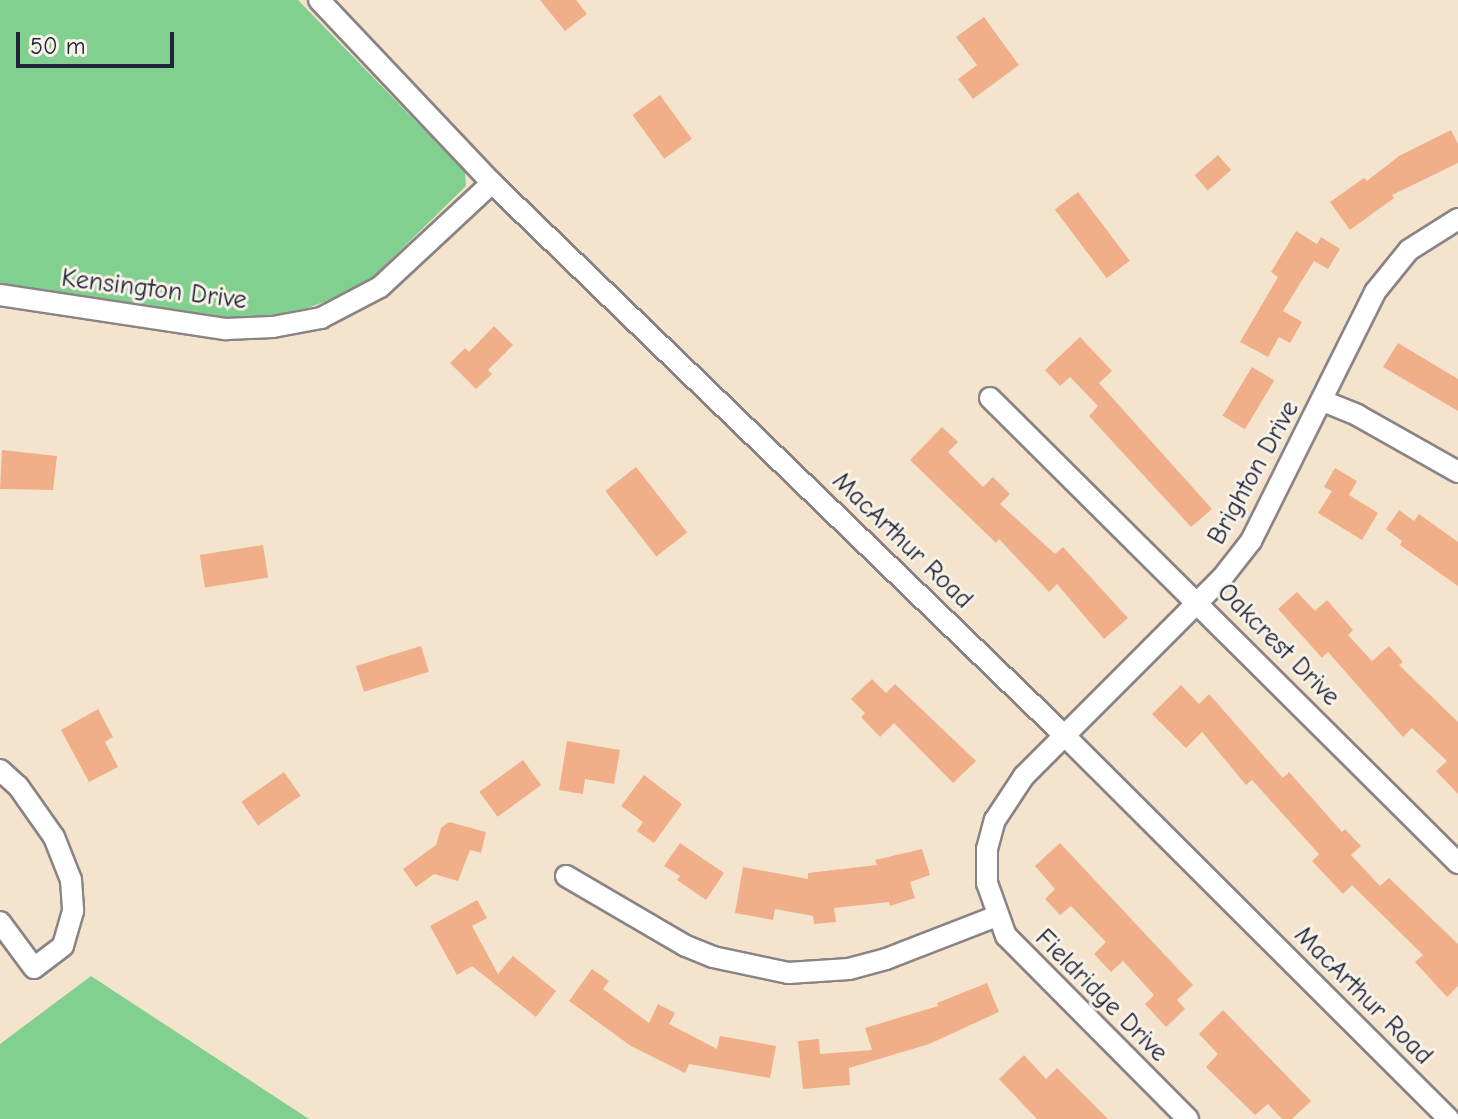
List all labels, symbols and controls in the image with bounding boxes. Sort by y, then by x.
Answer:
scale bar [20,16,178,66]
text: 50 m [30,32,86,60]
street label: Kensington Drive [60,263,248,317]
street label: Brighton Drive [1202,396,1306,550]
street label: MacArthur Road [825,466,979,616]
street label: Oakcrest Drive [1210,577,1346,713]
street label: MacArthur Road [1287,920,1439,1072]
street label: Fieldridge Drive [1028,923,1174,1069]

